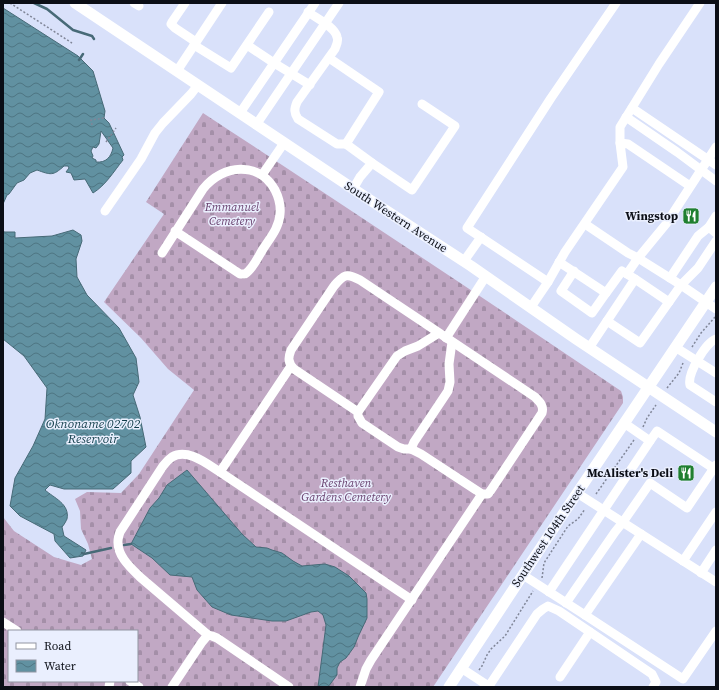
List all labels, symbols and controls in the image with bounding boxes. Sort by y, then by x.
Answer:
street label: South Western Avenue [341,178,451,256]
park label: Emmanuel Cemetery [204,199,260,229]
restaurant icon: Wingstop [681,206,701,226]
place label: Wingstop [625,208,678,224]
water label: Oknoname 02702 Reservoir [46,415,141,447]
restaurant icon: McAlister's Deli [676,463,696,483]
place label: McAlister's Deli [587,465,673,481]
park label: Resthaven Gardens Cemetery [301,475,391,505]
street label: Southwest 104th Street [508,482,588,590]
legend [8,630,138,682]
text: Road [44,638,71,654]
text: Water [44,658,76,674]

